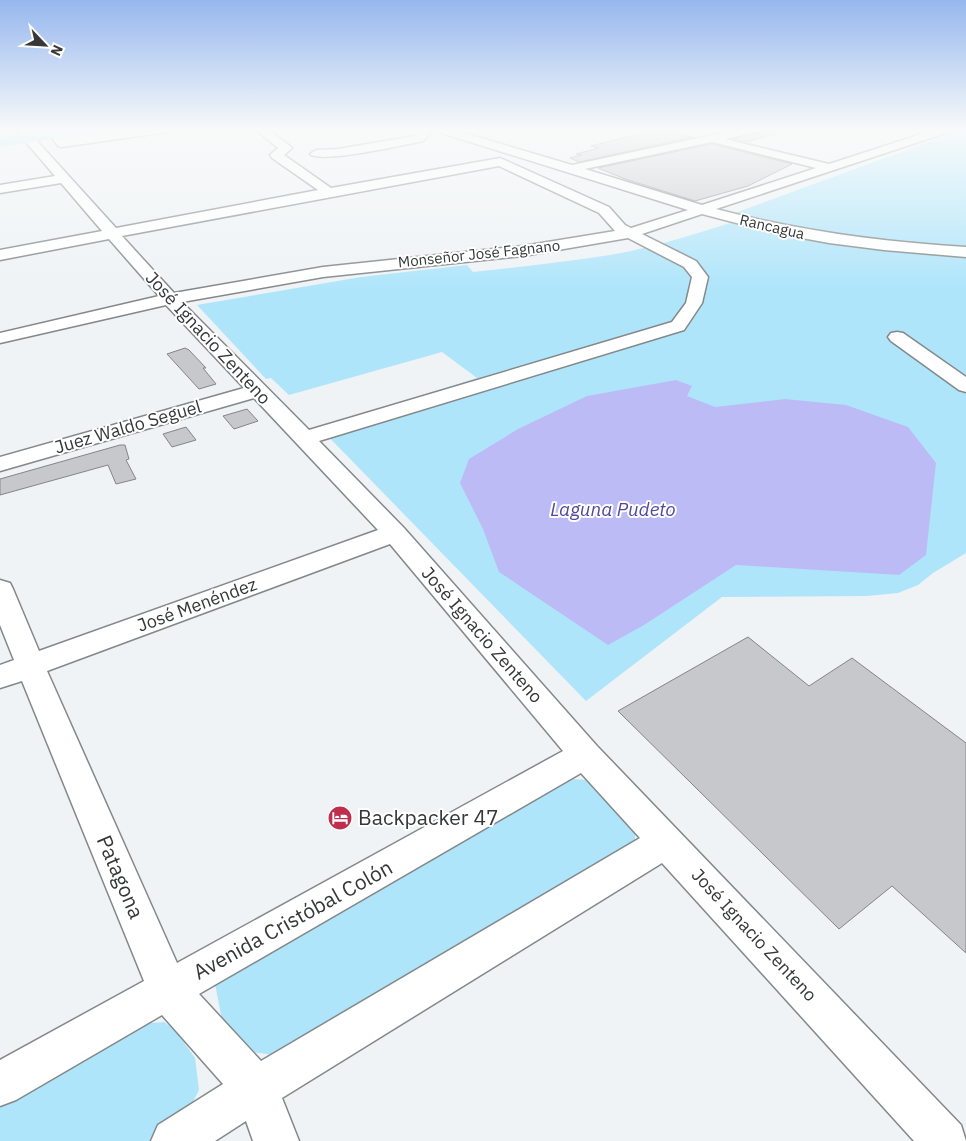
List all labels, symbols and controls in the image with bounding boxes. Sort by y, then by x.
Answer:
north arrow [20,20,70,70]
text: N [46,42,67,59]
street label: Rancagua [738,210,806,243]
street label: Monseñor José Fagnano [397,236,561,271]
street label: José Ignacio Zenteno [141,266,276,409]
street label: Juez Waldo Seguel [52,395,204,458]
water label: Laguna Pudeto [550,497,676,521]
street label: José Ignacio Zenteno [417,562,548,708]
street label: José Menéndez [134,572,260,637]
place label: Backpacker 47 [358,803,499,831]
hotel icon: Backpacker 47 [327,805,353,831]
street label: Patagona [91,831,151,923]
street label: Avenida Cristóbal Colón [188,853,397,986]
street label: José Ignacio Zenteno [687,863,822,1006]

